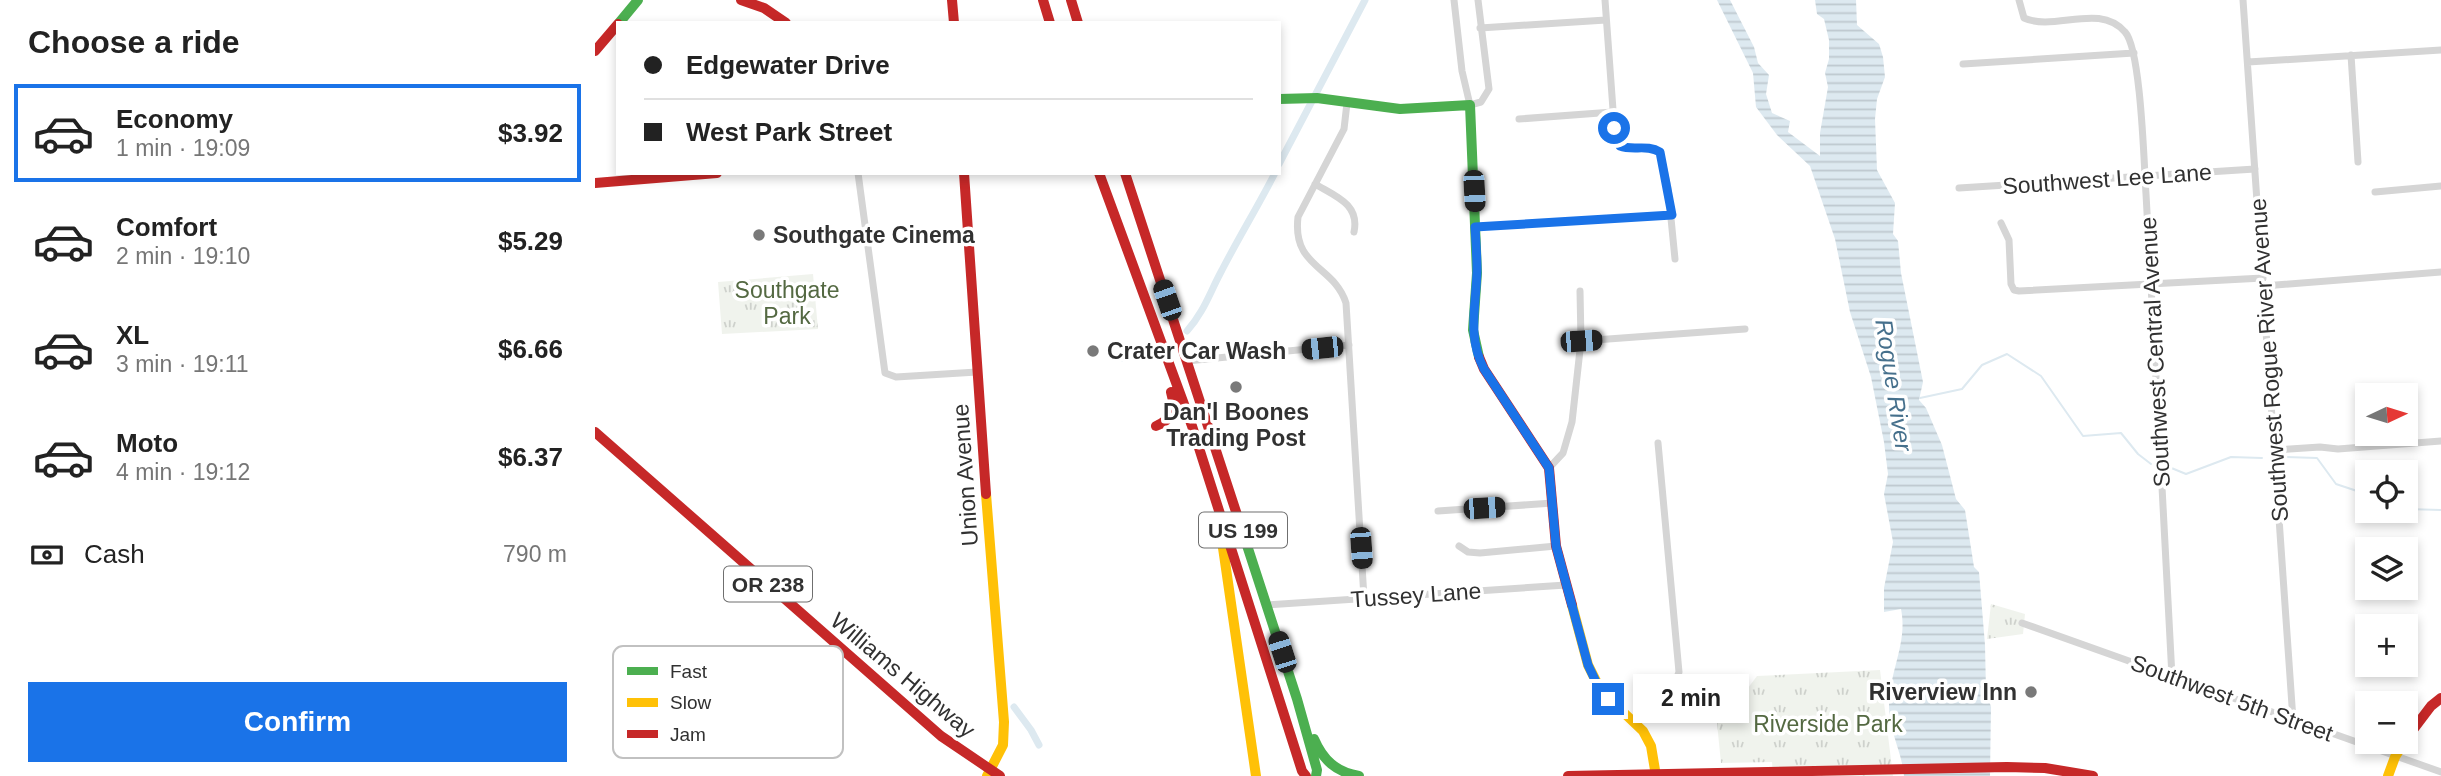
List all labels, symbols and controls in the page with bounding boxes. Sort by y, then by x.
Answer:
text: Choose a ride [28,24,240,60]
text: Edgewater Drive [686,50,890,80]
icon: car [32,102,95,165]
text: Economy [116,104,233,134]
route start [1598,112,1630,144]
text: West Park Street [686,117,892,147]
text: $3.92 [498,118,563,148]
text: 1 min · 19:09 [116,135,250,161]
street label: Southwest Lee Lane [2001,159,2213,199]
car [1463,169,1486,213]
street label: Southwest Rogue River Avenue [2245,197,2293,523]
icon: car [32,210,95,273]
text: Comfort [116,212,217,242]
street label: Southwest Central Avenue [2135,216,2175,488]
place label: Southgate Cinema [773,222,975,248]
text: $5.29 [498,226,563,256]
marker: Southgate Cinema [751,227,767,243]
text: 2 min · 19:10 [116,243,250,269]
park label: Southgate Park [735,277,839,329]
car [1151,277,1184,323]
water label: Rogue River [1870,317,1918,454]
icon: car [32,318,95,381]
text: XL [116,320,149,350]
car [1560,329,1603,353]
text: $6.66 [498,334,563,364]
car [1301,335,1344,361]
place label: Crater Car Wash [1107,338,1286,364]
marker: Crater Car Wash [1085,343,1101,359]
text: 3 min · 19:11 [116,351,249,377]
marker: Dan'l Boones Trading Post [1228,379,1244,395]
north arrow [2355,383,2419,446]
map controls [2355,383,2418,754]
place label: Dan'l Boones Trading Post [1163,399,1309,451]
street label: Union Avenue [947,403,983,547]
icon: car [32,426,95,489]
text: Moto [116,428,178,458]
text: $6.37 [498,442,563,472]
text: 4 min · 19:12 [116,459,250,485]
button: locate [2355,460,2418,523]
car [1463,496,1506,520]
road number: US 199 [1199,512,1287,548]
car [1350,526,1373,570]
icon: cash [28,536,66,574]
button: layers [2355,537,2418,600]
text: Cash [84,539,145,569]
text: 790 m [503,541,567,567]
road number: OR 238 [724,566,812,602]
street label: Tussey Lane [1350,577,1482,613]
street label: Williams Highway [826,607,981,743]
button: + [2355,614,2418,677]
car [1266,629,1299,675]
legend [613,646,843,758]
street label: Southwest 5th Street [2127,649,2337,747]
text: Fast [670,661,708,682]
callout: 2 min [1633,674,1748,724]
place label: Riverview Inn [1869,679,2017,705]
button: Confirm [28,682,567,762]
route end [1592,683,1624,715]
marker: Riverview Inn [2023,684,2039,700]
text: 2 min [1661,685,1721,711]
button: − [2355,691,2418,754]
text: Slow [670,692,711,713]
park label: Riverside Park [1753,711,1903,737]
text: Jam [670,724,706,745]

